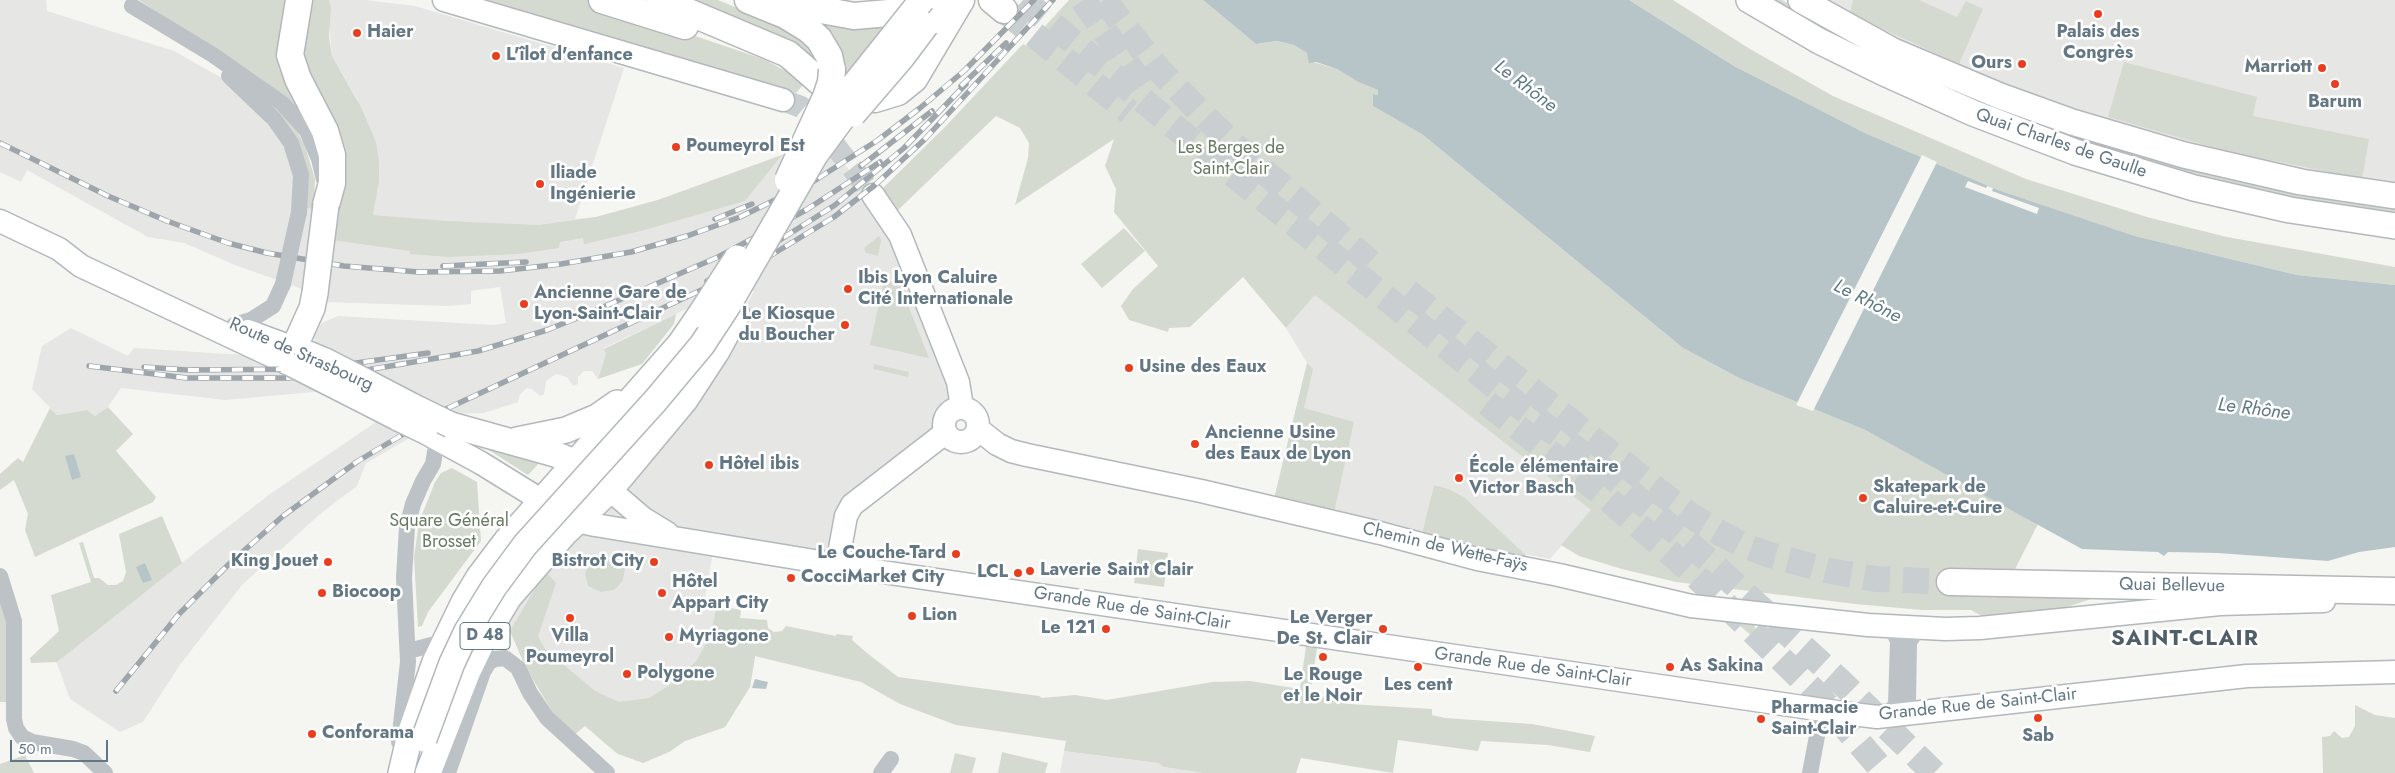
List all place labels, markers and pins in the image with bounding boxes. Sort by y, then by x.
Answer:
marker: Palais des Congrès [2092,8,2104,20]
place label: Haier [367,22,414,44]
place label: Palais des Congrès [2056,22,2140,64]
marker: Haier [351,27,363,39]
place label: L'îlot d'enfance [506,45,633,67]
marker: L'îlot d'enfance [490,50,502,62]
place label: Ours [1971,53,2012,75]
place label: Marriott [2244,57,2312,79]
marker: Ours [2016,58,2028,70]
marker: Marriott [2316,62,2328,74]
marker: Barum [2329,78,2341,90]
place label: Barum [2308,92,2362,114]
place label: Poumeyrol Est [686,136,805,158]
marker: Poumeyrol Est [670,141,682,153]
place label: Iliade Ingénierie [550,163,636,205]
marker: Iliade Ingénierie [534,178,546,190]
place label: Ibis Lyon Caluire Cité Internationale [858,268,1013,310]
place label: Ancienne Gare de Lyon-Saint-Clair [534,283,687,326]
marker: Ibis Lyon Caluire Cité Internationale [842,283,854,295]
marker: Ancienne Gare de Lyon-Saint-Clair [518,298,530,310]
place label: Le Kiosque du Boucher [738,304,835,346]
marker: Le Kiosque du Boucher [839,319,851,331]
place label: Usine des Eaux [1139,357,1266,379]
marker: Usine des Eaux [1123,362,1135,374]
place label: Ancienne Usine des Eaux de Lyon [1205,423,1351,466]
marker: Ancienne Usine des Eaux de Lyon [1189,438,1201,450]
place label: Hôtel ibis [719,454,799,476]
place label: École élémentaire Victor Basch [1469,457,1619,499]
marker: Hôtel ibis [703,459,715,471]
marker: École élémentaire Victor Basch [1453,472,1465,484]
place label: Skatepark de Caluire-et-Cuire [1873,477,2002,520]
marker: Skatepark de Caluire-et-Cuire [1857,492,1869,504]
place label: Le Couche-Tard [817,543,946,565]
marker: Le Couche-Tard [950,548,962,560]
place label: King Jouet [231,551,318,573]
place label: Bistrot City [552,551,644,573]
marker: King Jouet [322,556,334,568]
marker: Bistrot City [648,556,660,568]
place label: Laverie Saint Clair [1040,560,1194,582]
place label: LCL [977,562,1008,584]
marker: Laverie Saint Clair [1024,565,1036,577]
place label: CocciMarket City [801,567,944,589]
marker: LCL [1012,567,1024,579]
place label: Hôtel Appart City [672,572,768,614]
marker: CocciMarket City [785,572,797,584]
place label: Biocoop [332,582,401,604]
marker: Biocoop [316,587,328,599]
marker: Hôtel Appart City [656,587,668,599]
place label: Lion [922,605,957,627]
place label: Le Verger De St. Clair [1276,608,1373,650]
marker: Lion [906,610,918,622]
marker: Villa Poumeyrol [564,612,576,624]
place label: Le 121 [1041,618,1096,640]
marker: Le 121 [1100,623,1112,635]
marker: Le Verger De St. Clair [1377,623,1389,635]
place label: Villa Poumeyrol [526,626,614,669]
place label: Myriagone [679,626,769,648]
marker: Myriagone [663,631,675,643]
marker: Le Rouge et le Noir [1317,651,1329,663]
place label: As Sakina [1680,656,1763,678]
marker: Les cent [1412,661,1424,673]
marker: As Sakina [1664,661,1676,673]
place label: Polygone [637,663,715,685]
place label: Le Rouge et le Noir [1283,665,1363,708]
marker: Polygone [621,668,633,680]
place label: Les cent [1384,675,1452,697]
place label: Pharmacie Saint-Clair [1771,698,1858,741]
marker: Sab [2032,712,2044,724]
marker: Pharmacie Saint-Clair [1755,713,1767,725]
place label: Conforama [322,723,414,745]
place label: Sab [2022,726,2054,748]
marker: Conforama [306,728,318,740]

